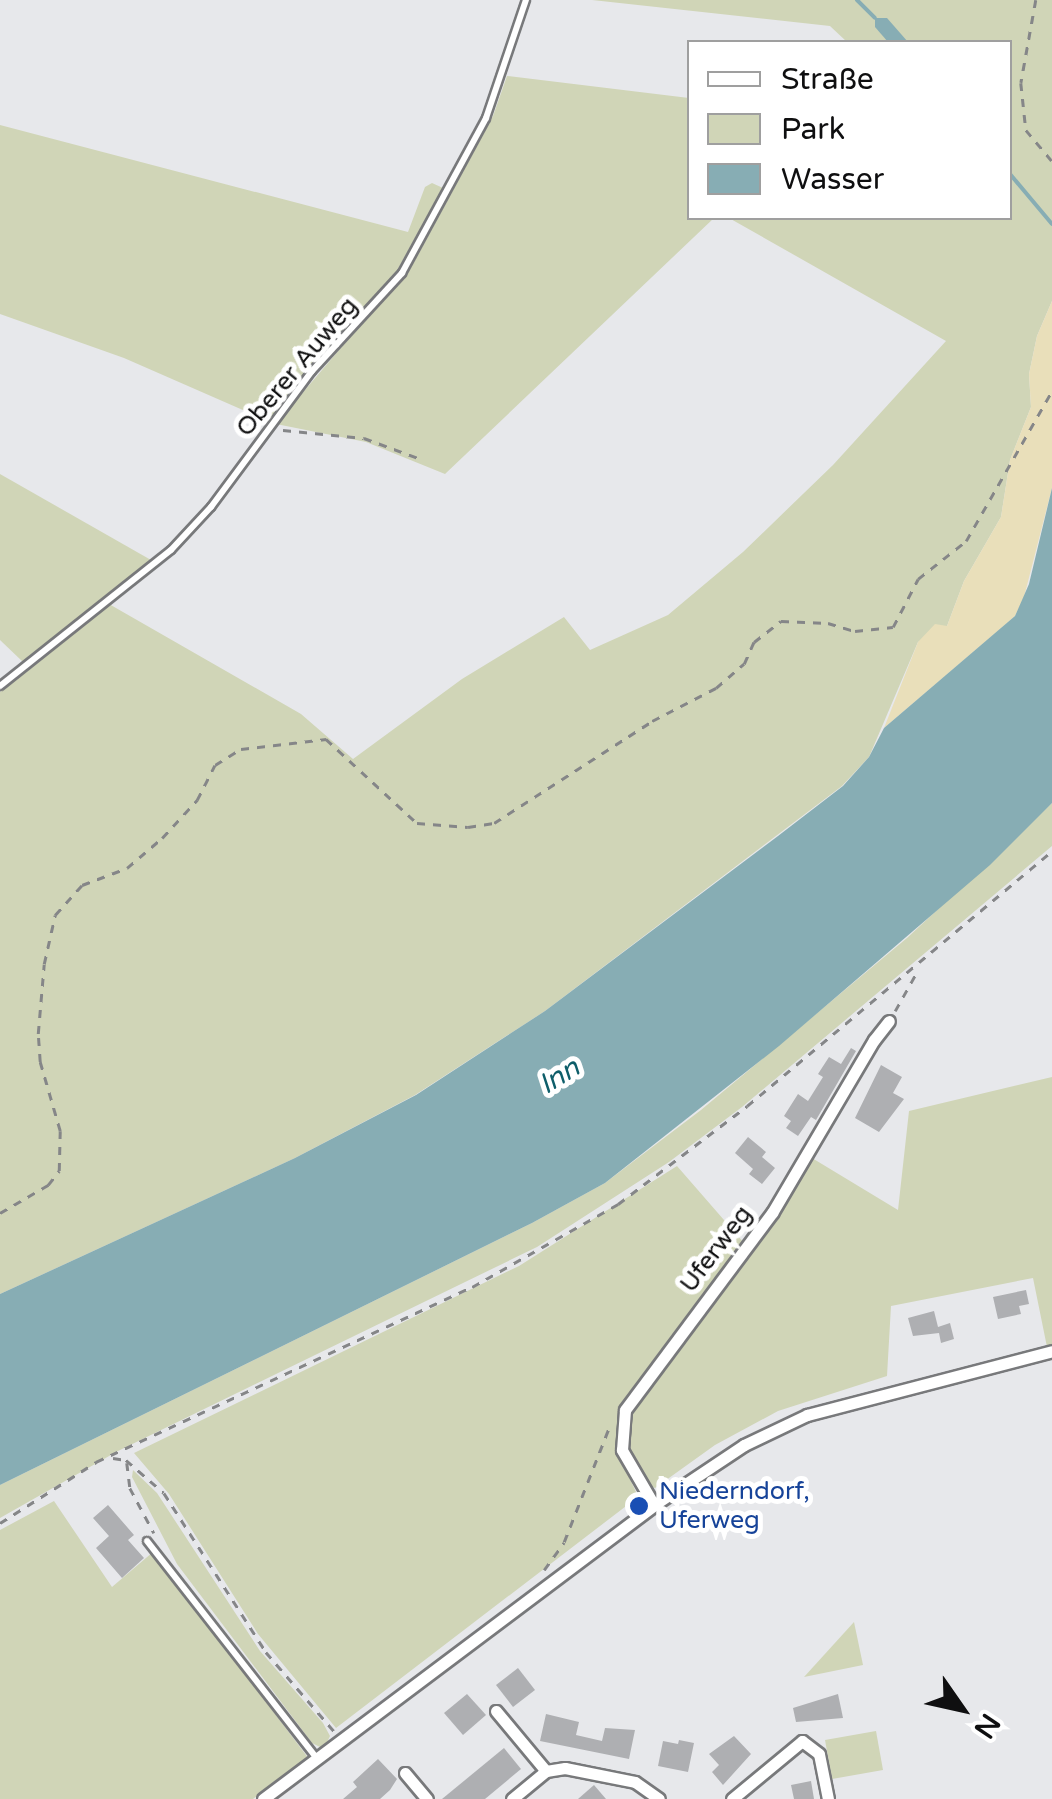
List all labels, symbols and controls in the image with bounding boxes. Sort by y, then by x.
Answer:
legend [687,40,1012,220]
text: Straße [781,61,874,98]
text: Park [781,111,845,148]
text: Wasser [781,161,884,198]
street label: Oberer Auweg [230,291,364,443]
water label: Inn [532,1051,586,1101]
street label: Uferweg [674,1200,758,1298]
place label: Niederndorf, Uferweg [659,1477,810,1536]
marker: Niederndorf, Uferweg [628,1495,650,1517]
north arrow [912,1659,1012,1759]
text: N [966,1707,1007,1745]

